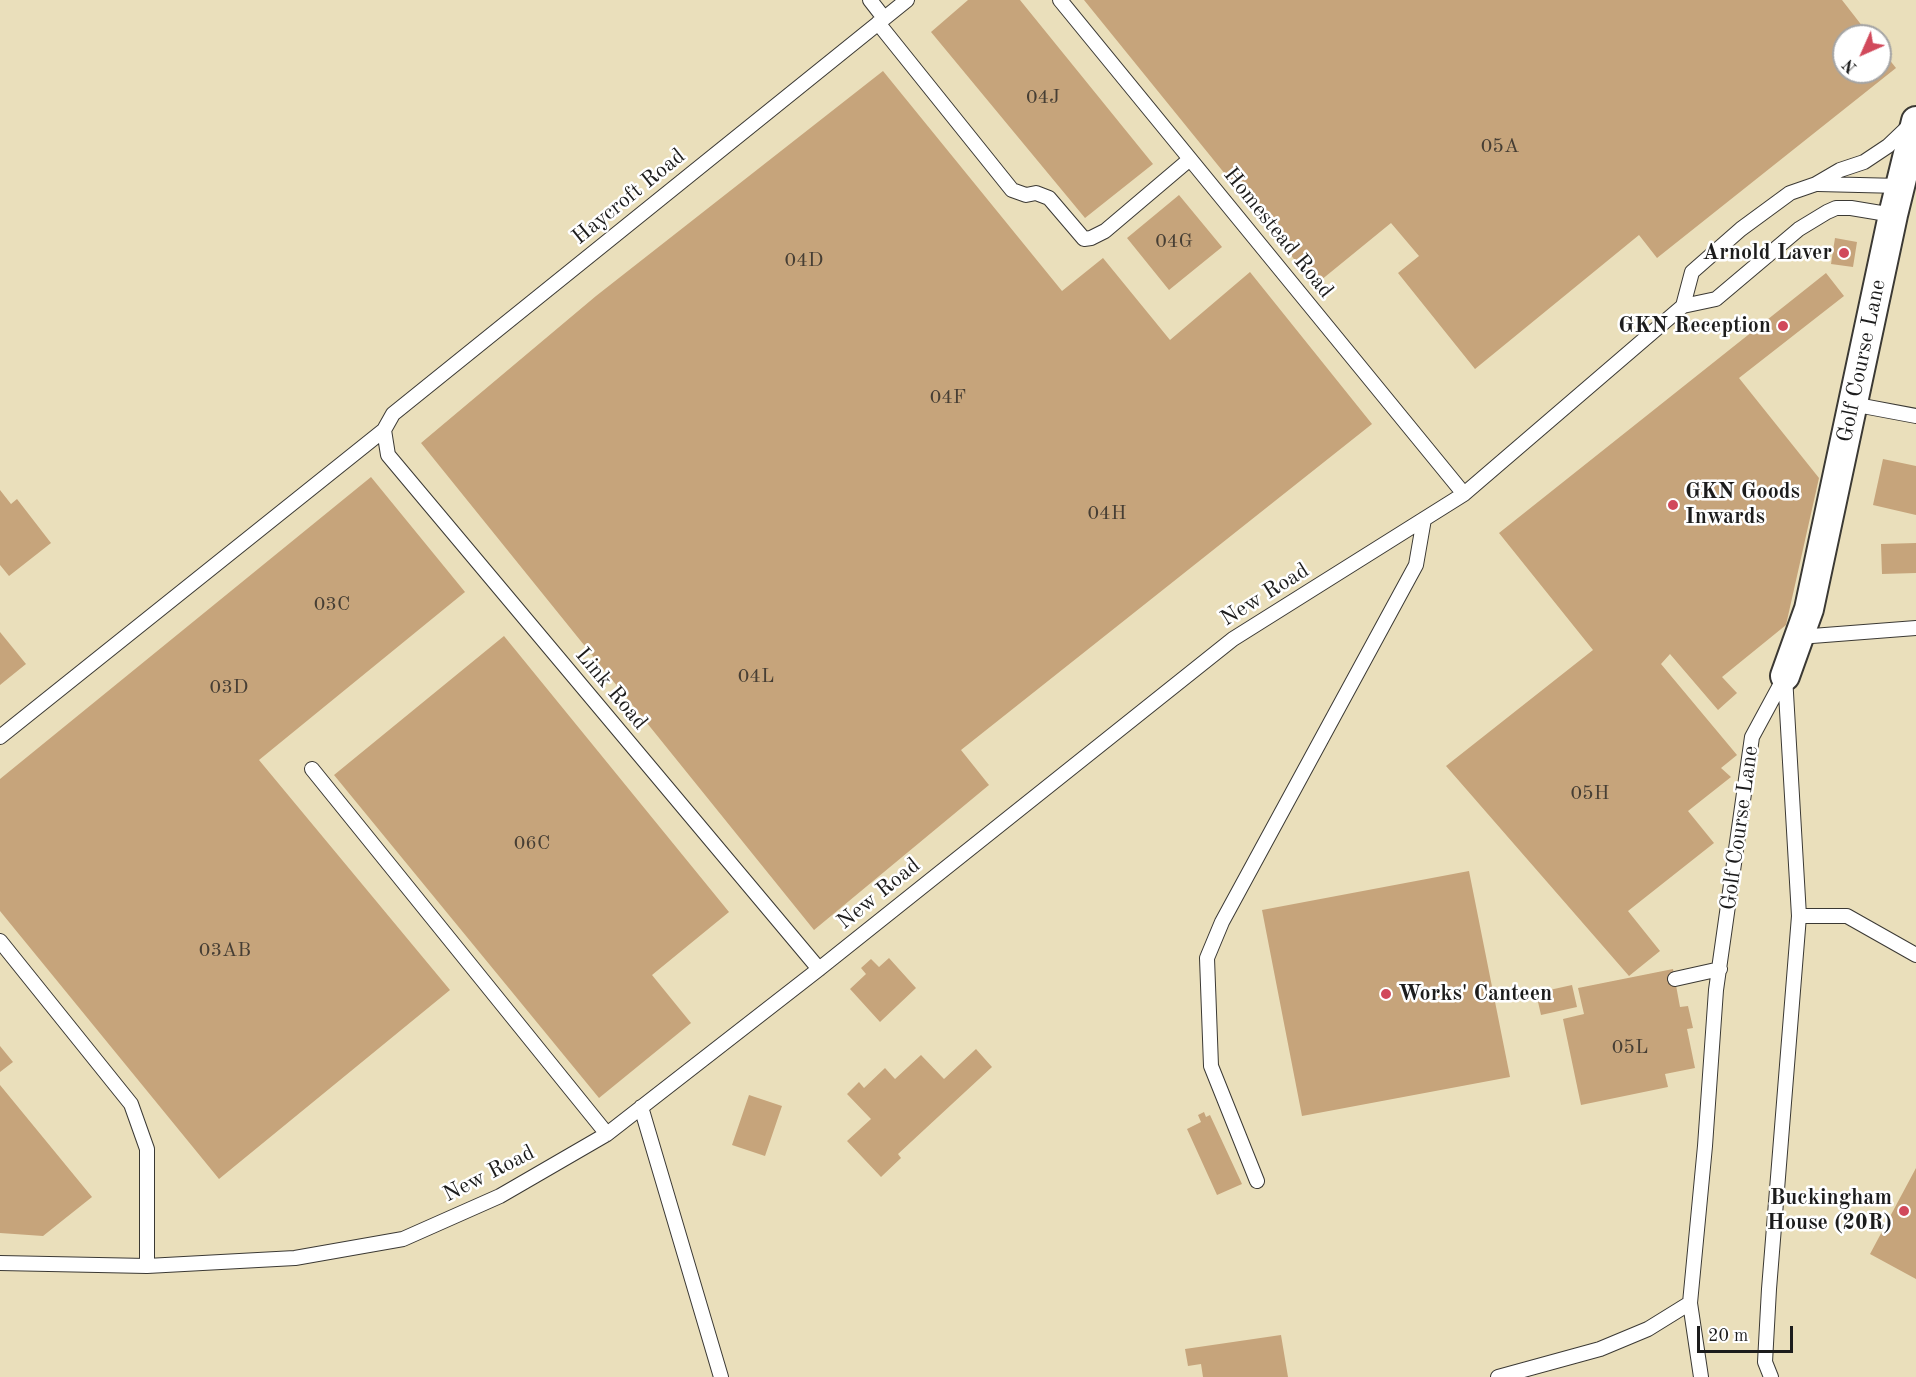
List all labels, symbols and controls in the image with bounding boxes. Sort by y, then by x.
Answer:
north arrow [1832,24,1892,84]
text: N [1841,55,1861,75]
house number: 04J [1026,86,1060,110]
house number: 05A [1481,135,1519,159]
street label: Haycroft Road [567,143,691,251]
street label: Homestead Road [1217,162,1339,304]
house number: 04G [1155,230,1193,254]
place label: Arnold Laver [1703,240,1832,266]
marker: Arnold Laver [1837,246,1851,260]
house number: 04D [785,249,823,273]
street label: Golf Course Lane [1832,277,1892,445]
place label: GKN Reception [1618,313,1771,339]
marker: GKN Reception [1776,319,1790,333]
house number: 04F [930,386,966,410]
place label: GKN Goods Inwards [1685,479,1800,530]
marker: GKN Goods Inwards [1666,498,1680,512]
house number: 04H [1088,502,1126,526]
street label: New Road [1216,557,1314,633]
house number: 03C [314,593,350,617]
street label: Link Road [569,643,653,735]
house number: 04L [738,665,774,689]
house number: 03D [210,676,248,700]
street label: Golf Course Lane [1715,744,1765,912]
house number: 05H [1571,782,1609,806]
house number: 06C [514,832,550,856]
street label: New Road [832,852,926,936]
house number: 03AB [199,939,251,963]
place label: Works' Canteen [1398,981,1552,1007]
marker: Works' Canteen [1379,987,1393,1001]
house number: 05L [1612,1036,1648,1060]
street label: New Road [439,1140,539,1208]
place label: Buckingham House (20R) [1767,1185,1892,1236]
marker: Buckingham House (20R) [1897,1204,1911,1218]
scale bar [1700,1314,1796,1352]
text: 20 m [1708,1327,1748,1345]

